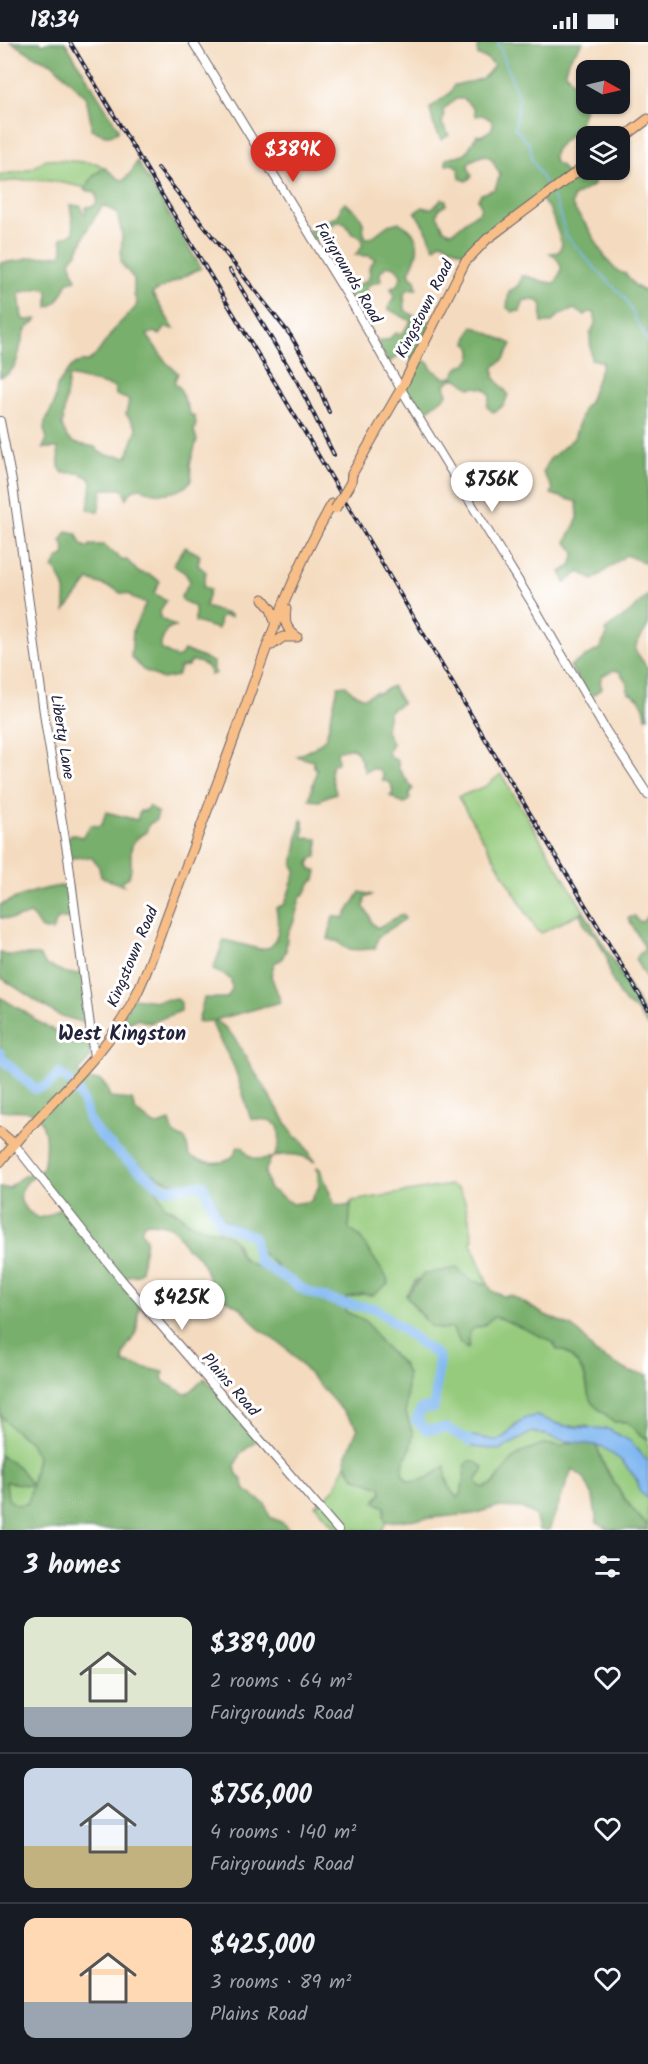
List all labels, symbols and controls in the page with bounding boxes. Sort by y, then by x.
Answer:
text: 18:34 [30,4,79,39]
north arrow [576,60,630,114]
map controls [576,60,630,180]
button: layers [576,126,630,180]
pin: $389K [251,132,335,183]
text: $389K [265,135,321,167]
street label: Fairgrounds Road [308,217,389,329]
street label: Kingstown Road [389,255,461,363]
pin: $756K [450,462,534,513]
text: $756K [465,465,519,497]
street label: Liberty Lane [43,693,81,781]
street label: Kingstown Road [101,902,166,1011]
district label: West Kingston [58,1019,186,1051]
pin: $425K [140,1280,224,1331]
text: $425K [154,1283,210,1315]
street label: Plains Road [195,1347,266,1423]
text: 3 homes [24,1545,121,1587]
icon: filters [591,1550,624,1583]
text: $389,000 [210,1624,315,1666]
icon: home [72,1641,144,1713]
icon: heart [591,1661,624,1694]
text: 2 rooms · 64 m² [210,1666,352,1698]
text: Fairgrounds Road [210,1698,353,1730]
text: $756,000 [210,1775,312,1817]
icon: home [72,1792,144,1864]
icon: heart [591,1812,624,1845]
text: 4 rooms · 140 m² [210,1817,356,1849]
text: Fairgrounds Road [210,1849,353,1881]
text: $425,000 [210,1925,315,1967]
icon: home [72,1942,144,2014]
icon: heart [591,1962,624,1995]
text: 3 rooms · 89 m² [210,1967,351,1999]
text: Plains Road [210,1999,307,2031]

